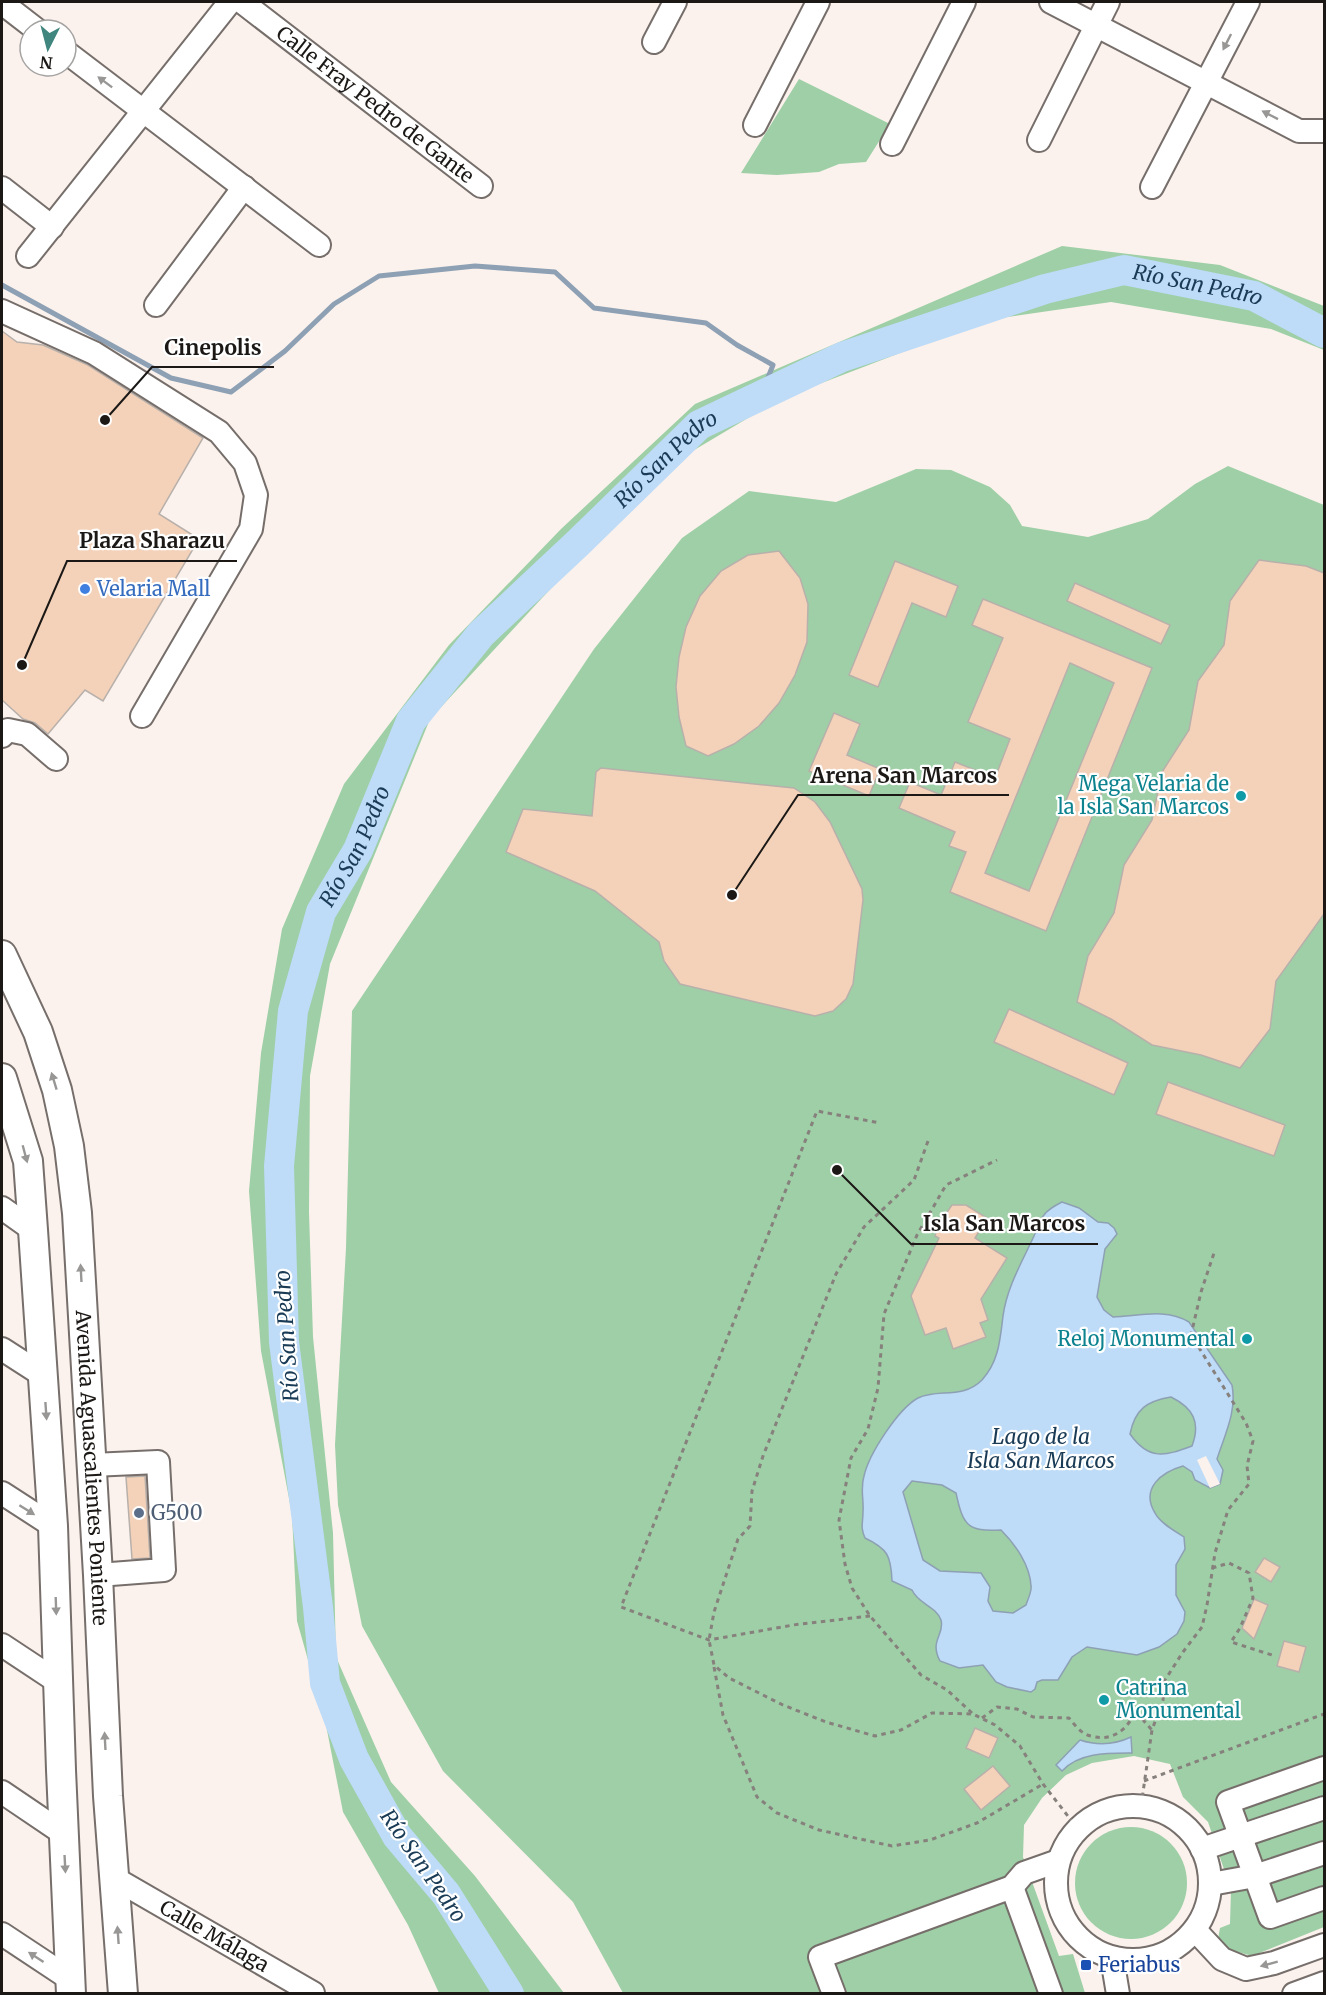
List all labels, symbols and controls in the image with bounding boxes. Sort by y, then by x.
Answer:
north arrow [18,18,78,78]
street label: Calle Fray Pedro de Gante [272,20,479,188]
one-way arrow [1222,34,1232,51]
text: N [39,52,54,74]
one-way arrow [97,76,112,88]
one-way arrow [1261,111,1278,120]
water label: Río San Pedro [1130,258,1268,312]
callout: Cinepolis [152,328,274,367]
text: Cinepolis [164,334,262,361]
water label: Río San Pedro [608,404,722,513]
callout: Plaza Sharazu [67,522,237,561]
text: Plaza Sharazu [79,527,225,554]
place label: Velaria Mall [96,576,211,601]
marker: Velaria Mall [78,582,92,596]
callout: Arena San Marcos [798,756,1009,795]
text: Arena San Marcos [810,762,998,789]
place label: Mega Velaria de la Isla San Marcos [1058,771,1229,819]
water label: Río San Pedro [313,782,396,912]
marker: Mega Velaria de la Isla San Marcos [1234,789,1248,803]
one-way arrow [48,1072,58,1090]
one-way arrow [21,1145,30,1163]
callout: Isla San Marcos [911,1205,1098,1244]
text: Isla San Marcos [923,1210,1085,1237]
one-way arrow [76,1264,85,1283]
water label: Río San Pedro [268,1269,305,1403]
street label: Avenida Aguascalientes Poniente [71,1308,113,1626]
place label: Reloj Monumental [1057,1326,1235,1351]
marker: Reloj Monumental [1240,1332,1254,1346]
one-way arrow [41,1402,51,1421]
water label: Lago de la Isla San Marcos [967,1423,1115,1474]
place label: G500 [151,1500,203,1525]
one-way arrow [19,1504,35,1515]
marker: G500 [132,1506,146,1520]
one-way arrow [51,1596,60,1615]
place label: Catrina Monumental [1116,1675,1241,1723]
marker: Catrina Monumental [1097,1693,1111,1707]
one-way arrow [101,1731,110,1750]
water label: Río San Pedro [375,1804,472,1928]
one-way arrow [61,1854,70,1873]
street label: Calle Málaga [156,1894,274,1977]
one-way arrow [114,1926,123,1945]
one-way arrow [28,1951,44,1962]
place label: Feriabus [1098,1952,1180,1977]
marker: Feriabus [1079,1958,1093,1972]
one-way arrow [1260,1959,1278,1969]

